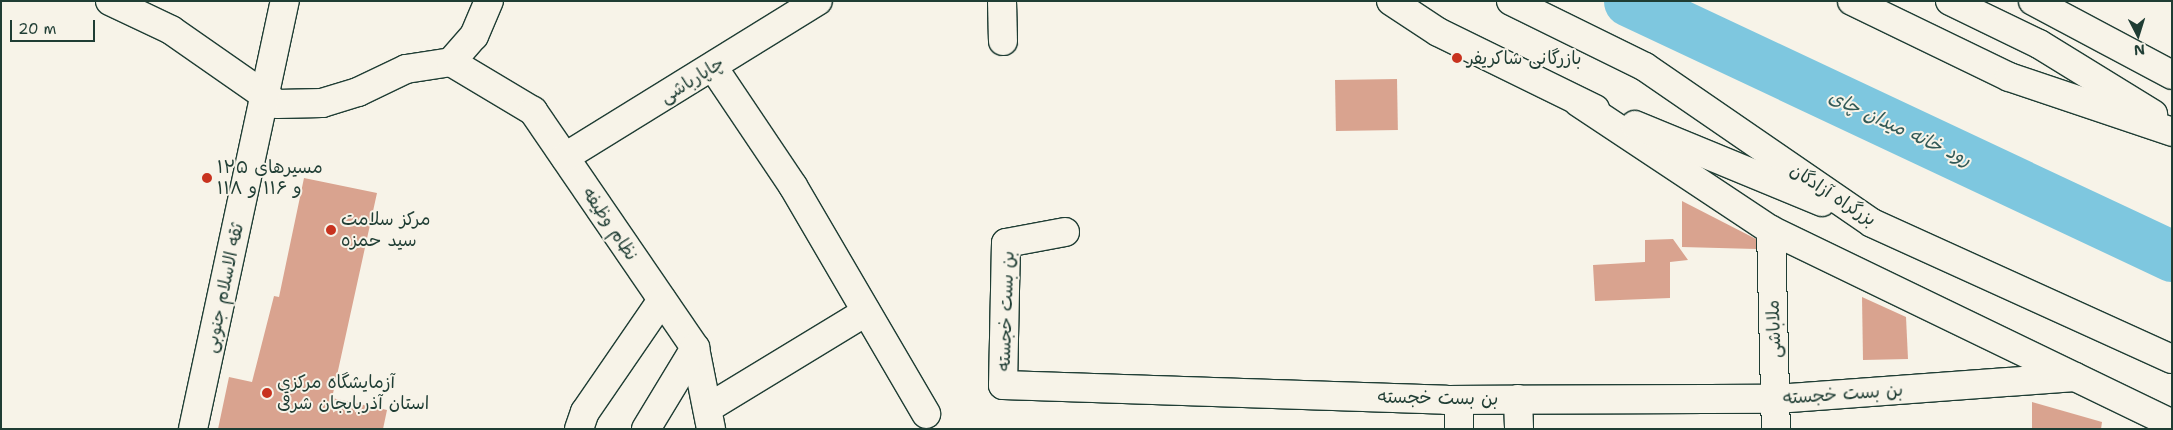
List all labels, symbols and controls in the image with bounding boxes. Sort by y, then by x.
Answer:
scale bar [12,10,98,42]
north arrow [2113,10,2163,60]
text: 20 m [18,19,57,39]
text: N [2133,40,2146,59]
place label: بازرگانی شاکریفر [1467,47,1581,69]
street label: چاپارباشی [656,52,728,108]
marker: بازرگانی شاکریفر [1451,52,1463,64]
water label: رود خانه میدان چای [1825,85,1975,171]
place label: مسیرهای ۱۲۵ و ۱۱۶ و ۱۱۸ [217,157,323,200]
street label: بزرگراه آزادگان [1786,159,1880,231]
marker: مسیرهای ۱۲۵ و ۱۱۶ و ۱۱۸ [201,172,213,184]
street label: نظام وظیفه [578,183,642,265]
place label: مرکز سلامت سید حمزه [341,209,430,252]
street label: ثقه الاسلام جنوبی [200,221,248,355]
marker: مرکز سلامت سید حمزه [325,224,337,236]
street label: بن بست خجسته [993,250,1019,372]
street label: ملاباشی [1762,300,1786,358]
place label: آزمایشگاه مرکزی استان آذربایجان شرقی [277,372,429,414]
street label: بن بست خجسته [1782,379,1904,409]
street label: بن بست خجسته [1378,386,1498,410]
marker: آزمایشگاه مرکزی استان آذربایجان شرقی [261,387,273,399]

